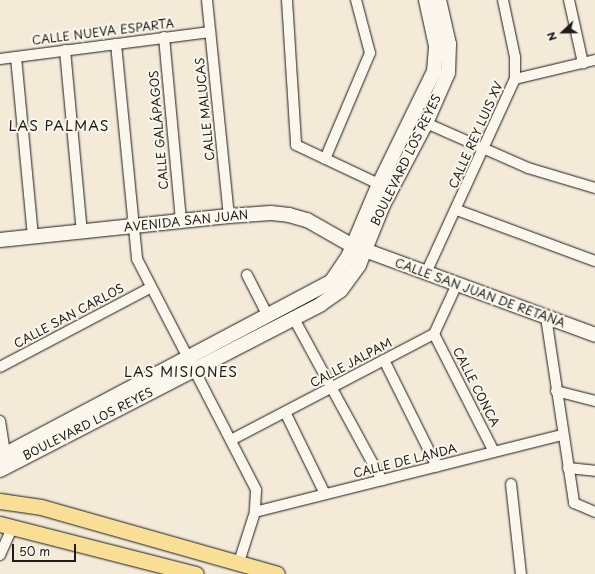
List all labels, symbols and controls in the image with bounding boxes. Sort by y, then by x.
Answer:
north arrow [543,12,583,52]
street label: CALLE NUEVA ESPARTA [30,16,176,48]
text: N [542,29,561,44]
street label: CALLE MALUCAS [192,56,218,162]
street label: CALLE GALÁPAGOS [147,69,171,191]
street label: CALLE REY LUIS XV [445,78,507,192]
street label: BOULEVARD LOS REYES [368,92,444,228]
district label: LAS PALMAS [9,118,109,134]
street label: AVENIDA SAN JUAN [124,207,248,235]
street label: CALLE SAN JUAN DE RETANA [392,255,568,331]
street label: CALLE SAN CARLOS [12,281,126,351]
street label: CALLE JALPAM [307,335,395,391]
street label: CALLE CONCA [449,344,503,430]
district label: LAS MISIONES [125,364,237,380]
street label: BOULEVARD LOS REYES [20,385,156,463]
street label: CALLE DE LANDA [351,441,459,481]
scale bar [14,536,78,562]
text: 50 m [19,542,50,560]

